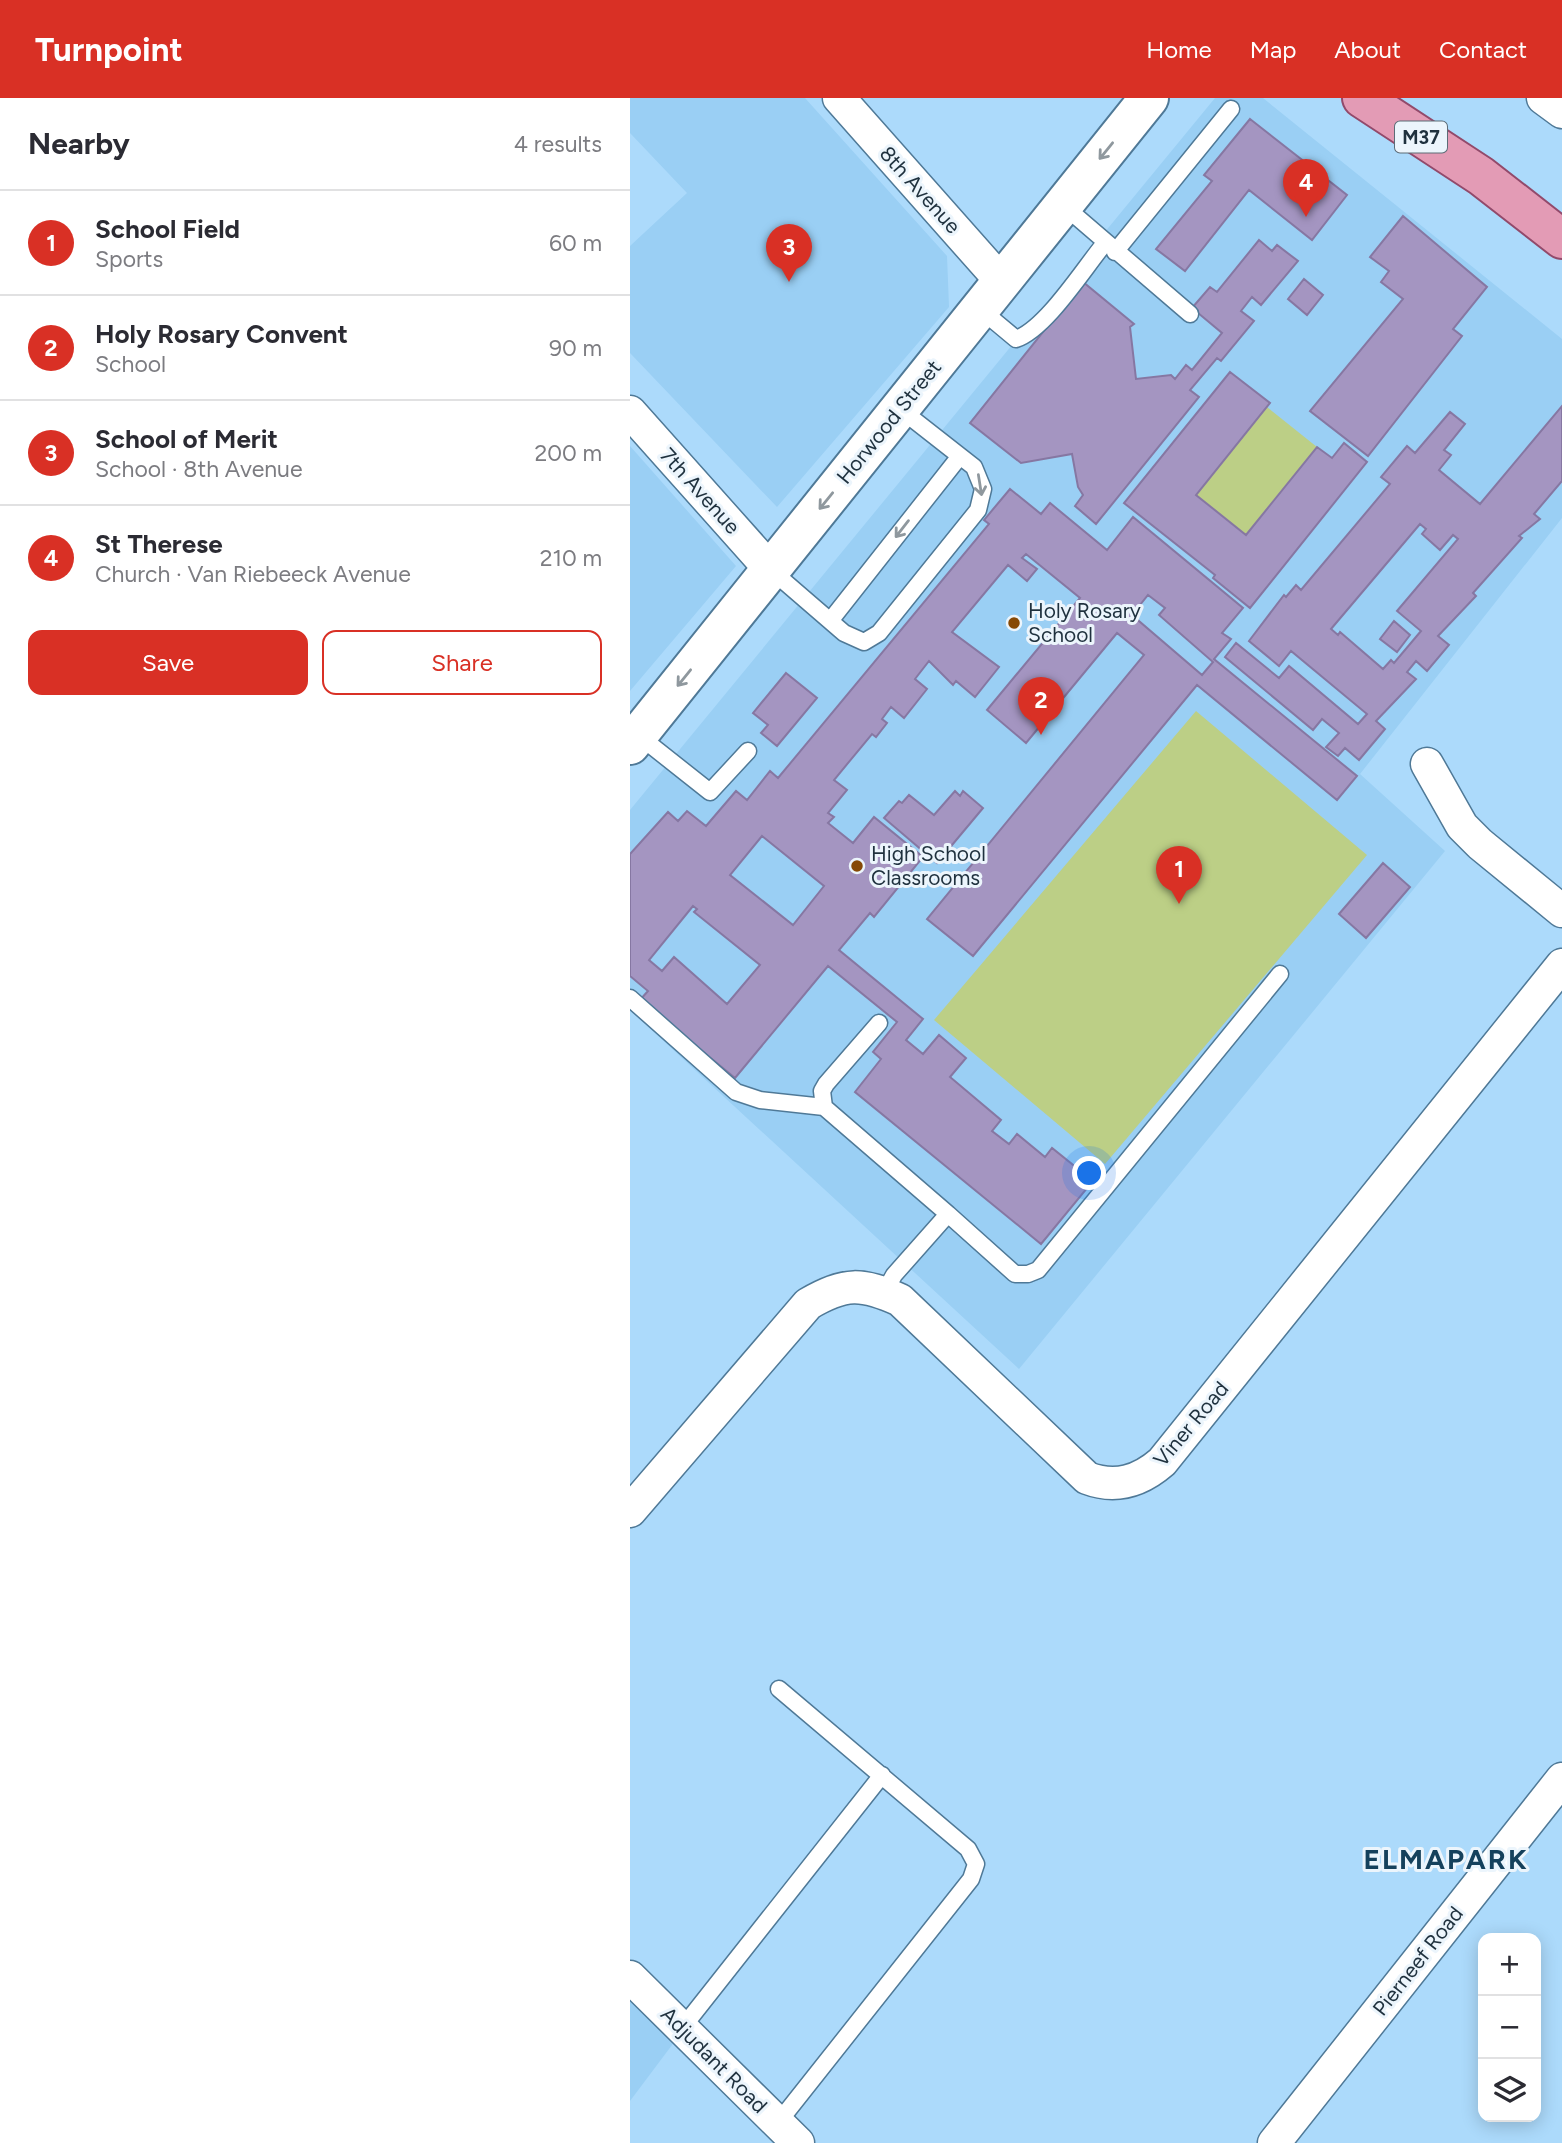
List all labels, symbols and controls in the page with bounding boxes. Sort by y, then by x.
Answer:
text: Turnpoint [35,30,183,69]
text: Home [1146,35,1212,64]
text: Map [1250,35,1296,64]
text: About [1334,35,1401,64]
text: Contact [1439,35,1527,64]
road number: M37 [1395,121,1447,152]
text: Nearby [28,125,130,162]
text: 4 results [514,130,602,158]
street label: 8th Avenue [875,141,966,238]
one-way arrow [1098,142,1114,160]
pin: 4 [1283,159,1329,217]
text: School Field [95,213,240,245]
pin: 3 [766,224,812,282]
text: 1 [46,229,56,257]
text: 60 m [549,229,602,257]
text: Sports [95,245,163,273]
text: Holy Rosary Convent [95,318,348,350]
text: 2 [44,334,58,362]
text: 90 m [549,334,602,362]
text: School [95,350,166,378]
street label: Horwood Street [831,355,946,489]
text: School of Merit [95,423,278,455]
text: 3 [45,439,57,467]
text: 200 m [534,439,602,467]
street label: 7th Avenue [655,442,746,539]
text: School · 8th Avenue [95,455,302,483]
one-way arrow [974,473,987,496]
one-way arrow [819,491,834,510]
one-way arrow [895,519,910,538]
text: St Therese [95,528,223,560]
text: 4 [44,544,58,572]
text: 210 m [540,544,602,572]
text: Church · Van Riebeeck Avenue [95,560,411,588]
place label: Holy Rosary School [1028,598,1141,647]
marker: Holy Rosary School [1006,615,1022,631]
button: Save [28,630,308,695]
button: Share [322,630,602,695]
one-way arrow [676,669,691,687]
pin: 2 [1018,677,1064,735]
place label: High School Classrooms [871,841,986,890]
pin: 1 [1156,846,1202,904]
marker: High School Classrooms [849,858,865,874]
your location [1072,1156,1106,1190]
street label: Viner Road [1148,1376,1233,1471]
district label: ELMAPARK [1363,1842,1529,1876]
street label: Pierneef Road [1367,1901,1468,2020]
map controls [1478,1933,1541,2122]
button: + [1478,1933,1541,1996]
button: − [1478,1996,1541,2059]
street label: Adjudant Road [656,2001,773,2118]
button: layers [1478,2059,1541,2122]

